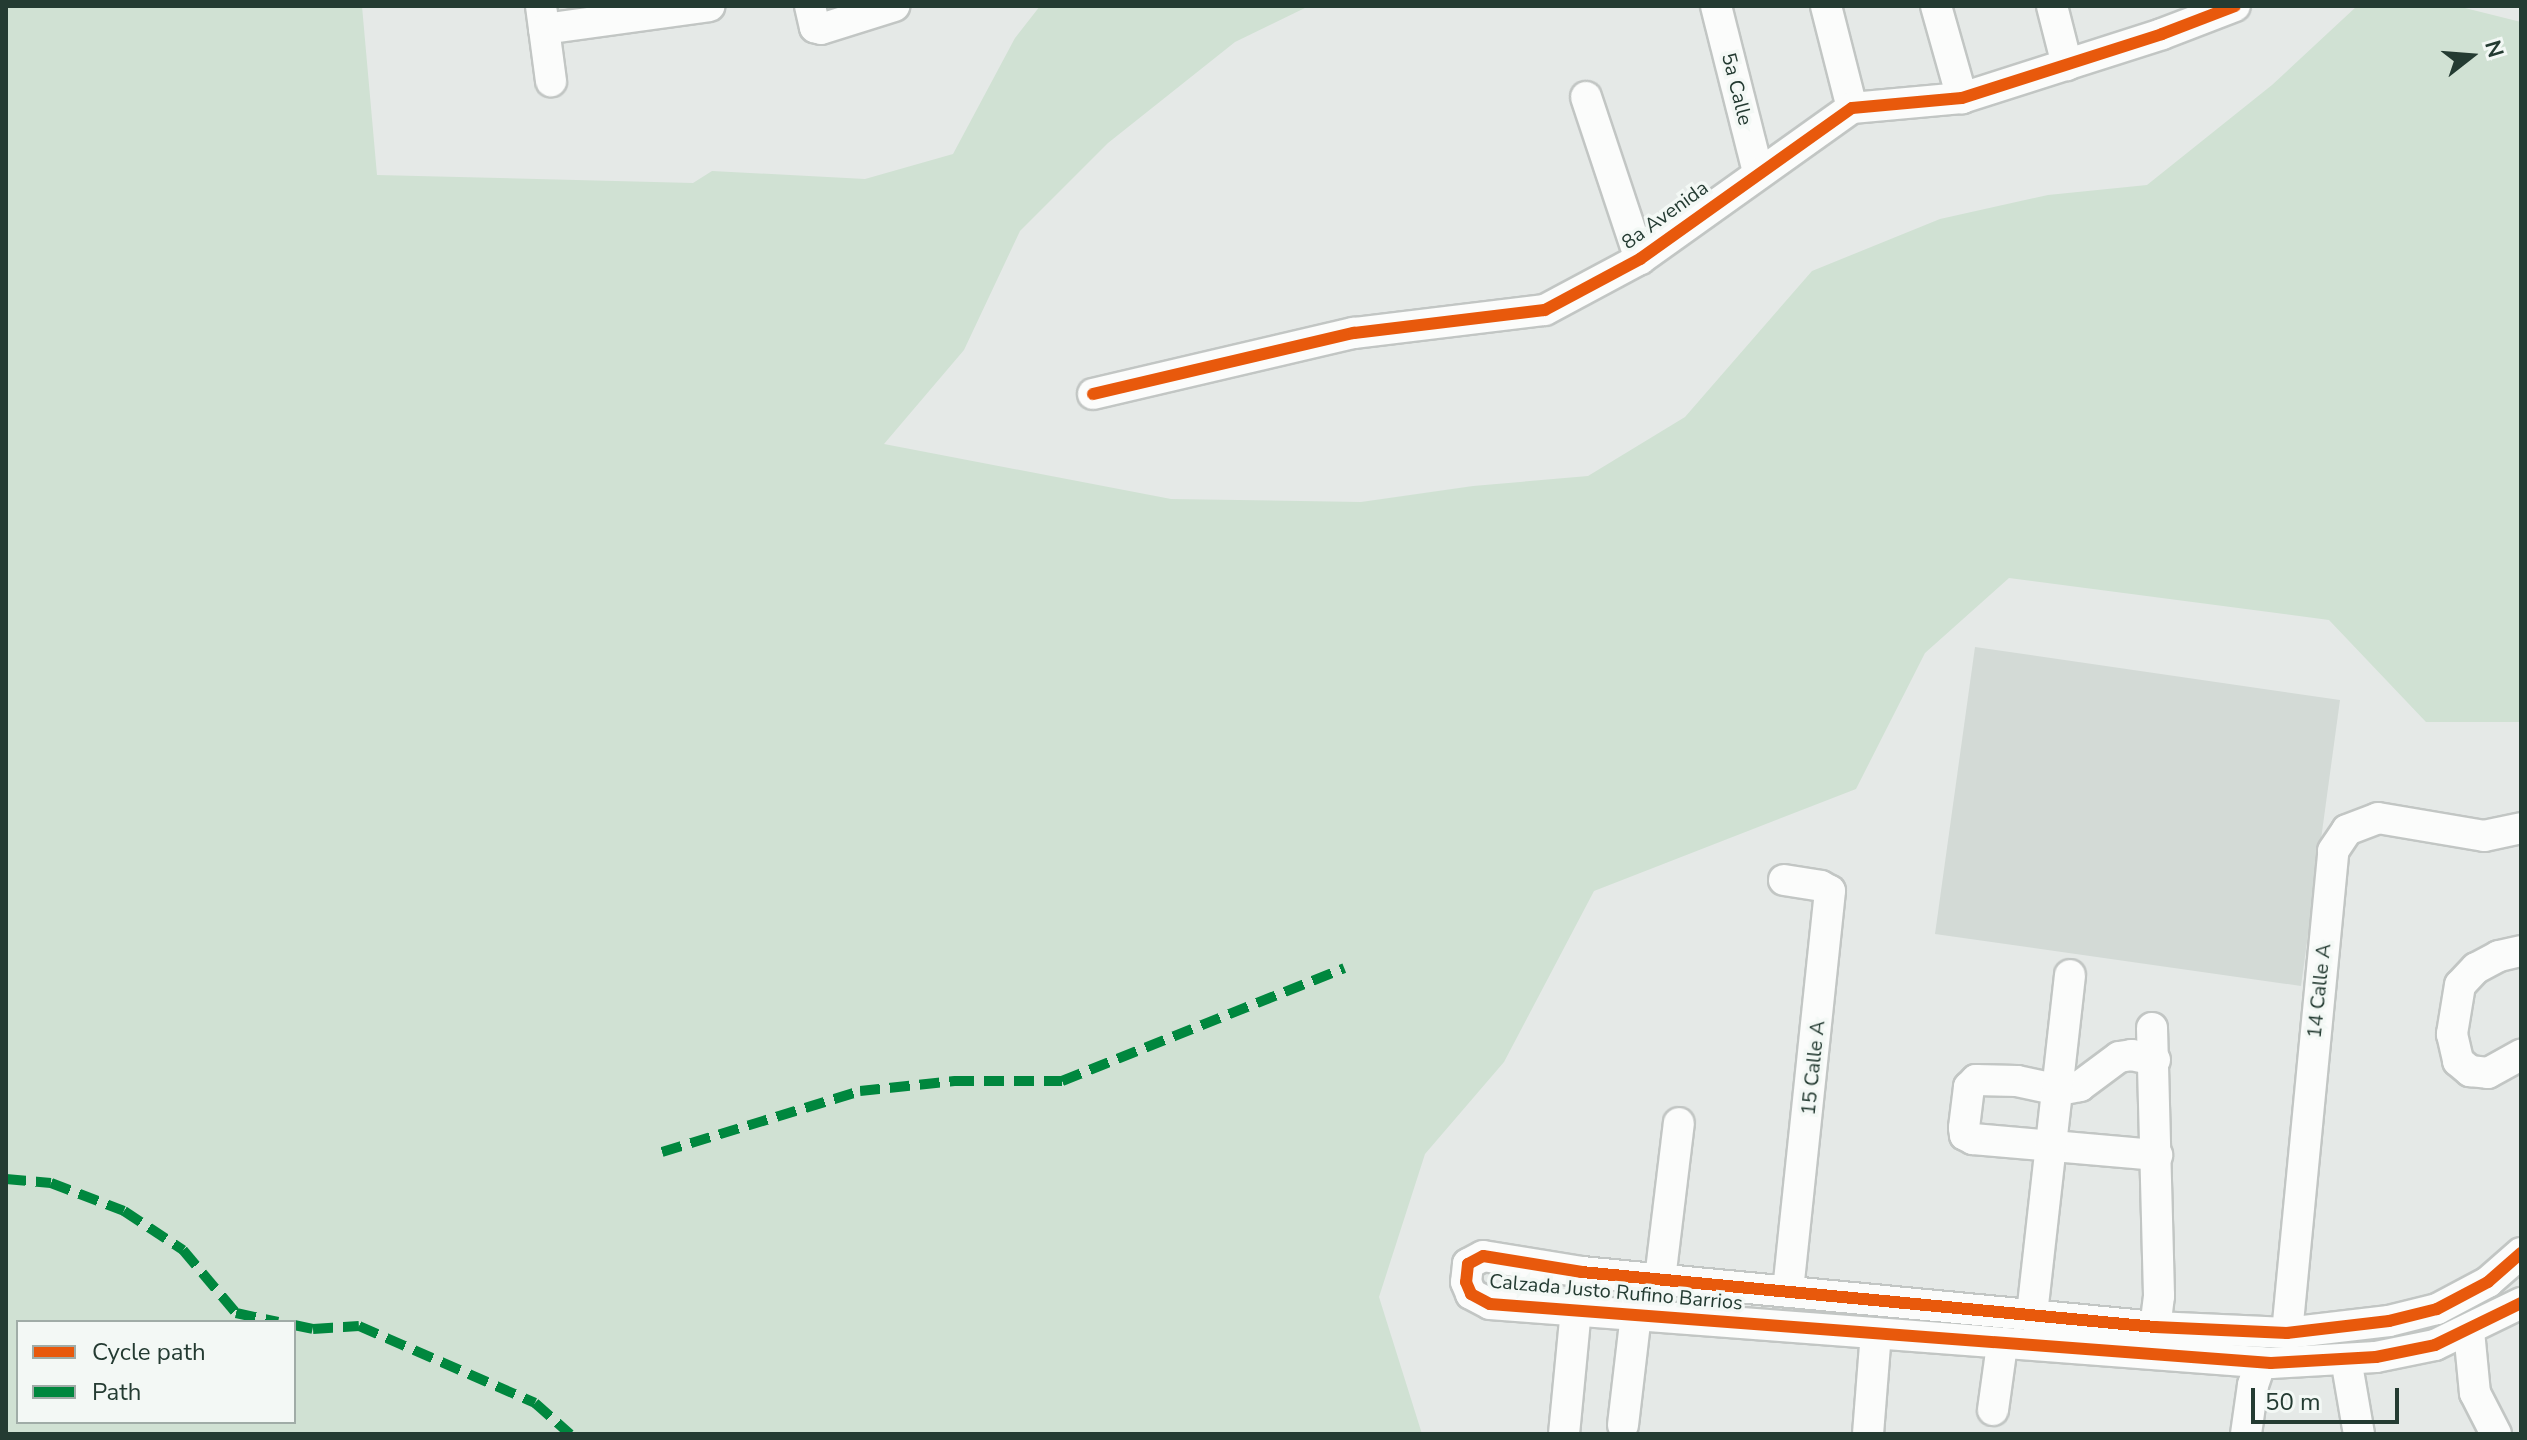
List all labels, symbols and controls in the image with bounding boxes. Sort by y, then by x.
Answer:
north arrow [2431,16,2511,96]
text: N [2477,37,2511,61]
street label: 5a Calle [1716,50,1758,128]
street label: 8a Avenida [1617,176,1713,254]
street label: 14 Calle A [2302,943,2336,1039]
street label: 15 Calle A [1796,1020,1830,1116]
street label: Calzada Justo Rufino Barrios [1488,1269,1744,1315]
legend [16,1320,296,1424]
text: Cycle path [92,1336,206,1368]
scale bar [2255,1372,2403,1422]
text: Path [92,1376,141,1408]
text: 50 m [2265,1386,2321,1418]

